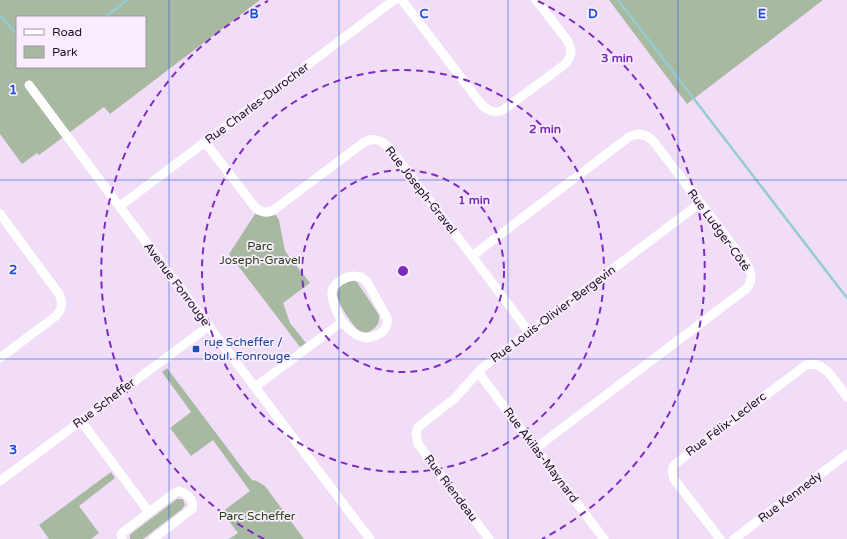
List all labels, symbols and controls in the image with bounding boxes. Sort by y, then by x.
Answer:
text: B [249,6,259,22]
text: C [419,6,429,22]
text: D [588,6,598,22]
text: E [758,6,766,22]
legend [16,16,146,68]
text: Road [52,25,82,39]
text: Park [52,45,78,59]
text: 3 min [601,51,633,65]
street label: Rue Charles-Durocher [202,59,312,147]
text: 1 [9,82,17,98]
text: 2 min [529,122,561,136]
street label: Rue Joseph-Gravel [382,143,460,237]
street label: Rue Ludger-Côté [685,186,754,274]
text: 1 min [458,193,490,207]
park label: Parc Joseph-Gravel [219,239,301,267]
street label: Avenue Fonrouge [141,240,213,329]
text: 2 [9,262,17,278]
street label: Rue Louis-Olivier-Bergevin [488,262,618,366]
centre of rings [396,264,410,278]
place label: rue Scheffer / boul. Fonrouge [204,335,290,363]
marker: rue Scheffer / boul. Fonrouge [191,344,201,354]
street label: Rue Scheffer [70,375,138,431]
street label: Rue Félix-Leclerc [683,389,769,459]
street label: Rue Akilas-Maynard [501,405,581,505]
text: 3 [9,442,17,458]
street label: Rue Riendeau [421,452,481,524]
street label: Rue Kennedy [755,468,825,525]
park label: Parc Scheffer [219,509,296,523]

